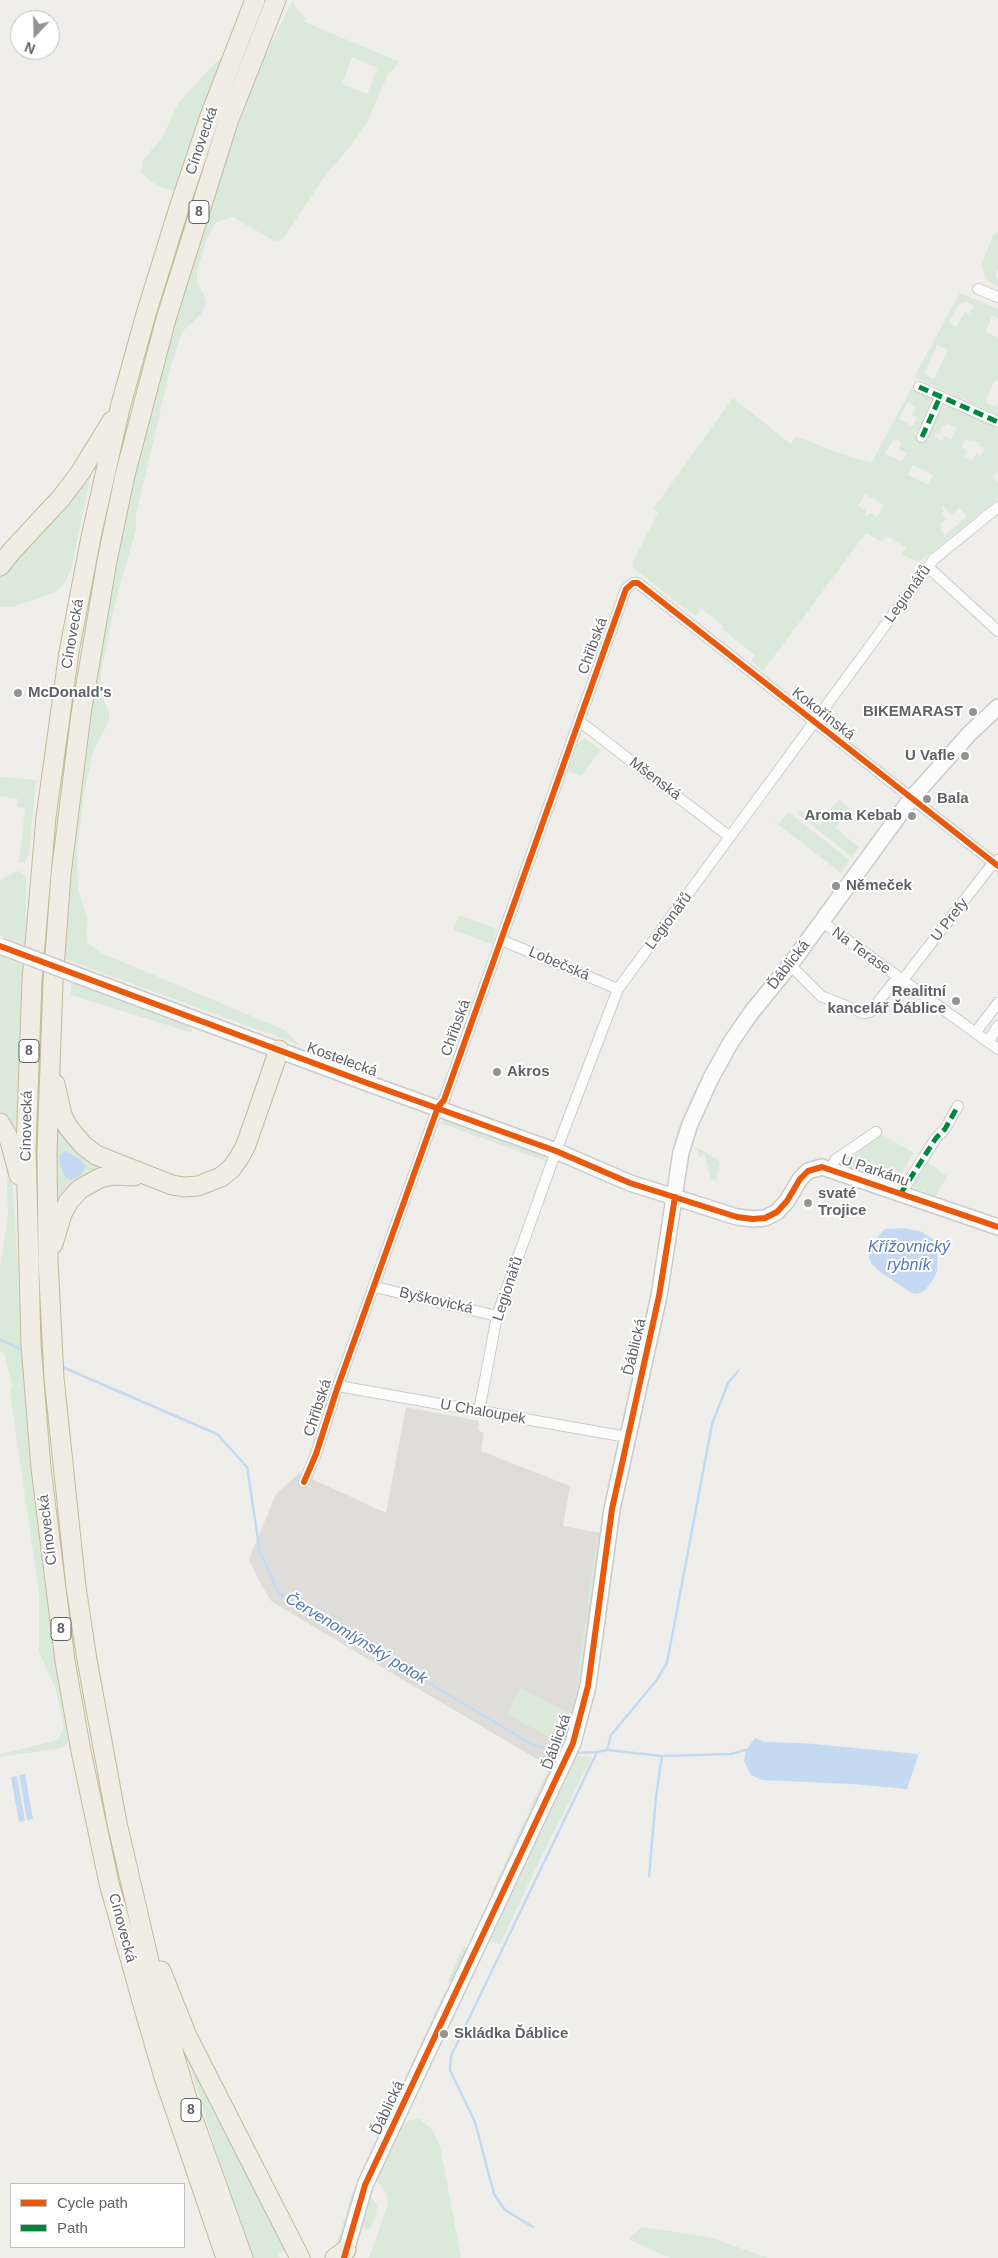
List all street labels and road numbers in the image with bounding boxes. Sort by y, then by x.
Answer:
street label: Cínovecká [182,105,222,177]
road number: 8 [189,200,209,223]
street label: Legionářů [881,562,935,626]
street label: Cínovecká [58,598,88,670]
street label: Chřibská [574,615,612,677]
street label: Kokořínská [788,684,858,744]
street label: Mšenská [626,754,684,804]
street label: Legionářů [642,889,696,953]
street label: U Prefy [928,895,972,945]
street label: Na Terase [828,924,894,978]
street label: Ďáblická [764,937,814,993]
street label: Lobečská [526,943,592,985]
street label: Chřibská [437,997,475,1059]
street label: Kostelecká [304,1039,380,1081]
road number: 8 [19,1040,39,1062]
street label: Cínovecká [17,1090,37,1162]
street label: U Parkánu [839,1151,911,1191]
street label: Legionářů [489,1254,527,1324]
street label: Byškovická [397,1284,475,1318]
street label: Ďáblická [620,1317,650,1377]
street label: Chřibská [300,1377,336,1439]
street label: U Chaloupek [439,1396,527,1428]
street label: Cínovecká [35,1494,61,1566]
road number: 8 [51,1618,71,1640]
street label: Ďáblická [539,1712,575,1772]
street label: Cínovecká [104,1891,140,1965]
street label: Ďáblická [368,2078,408,2138]
road number: 8 [181,2098,201,2122]

